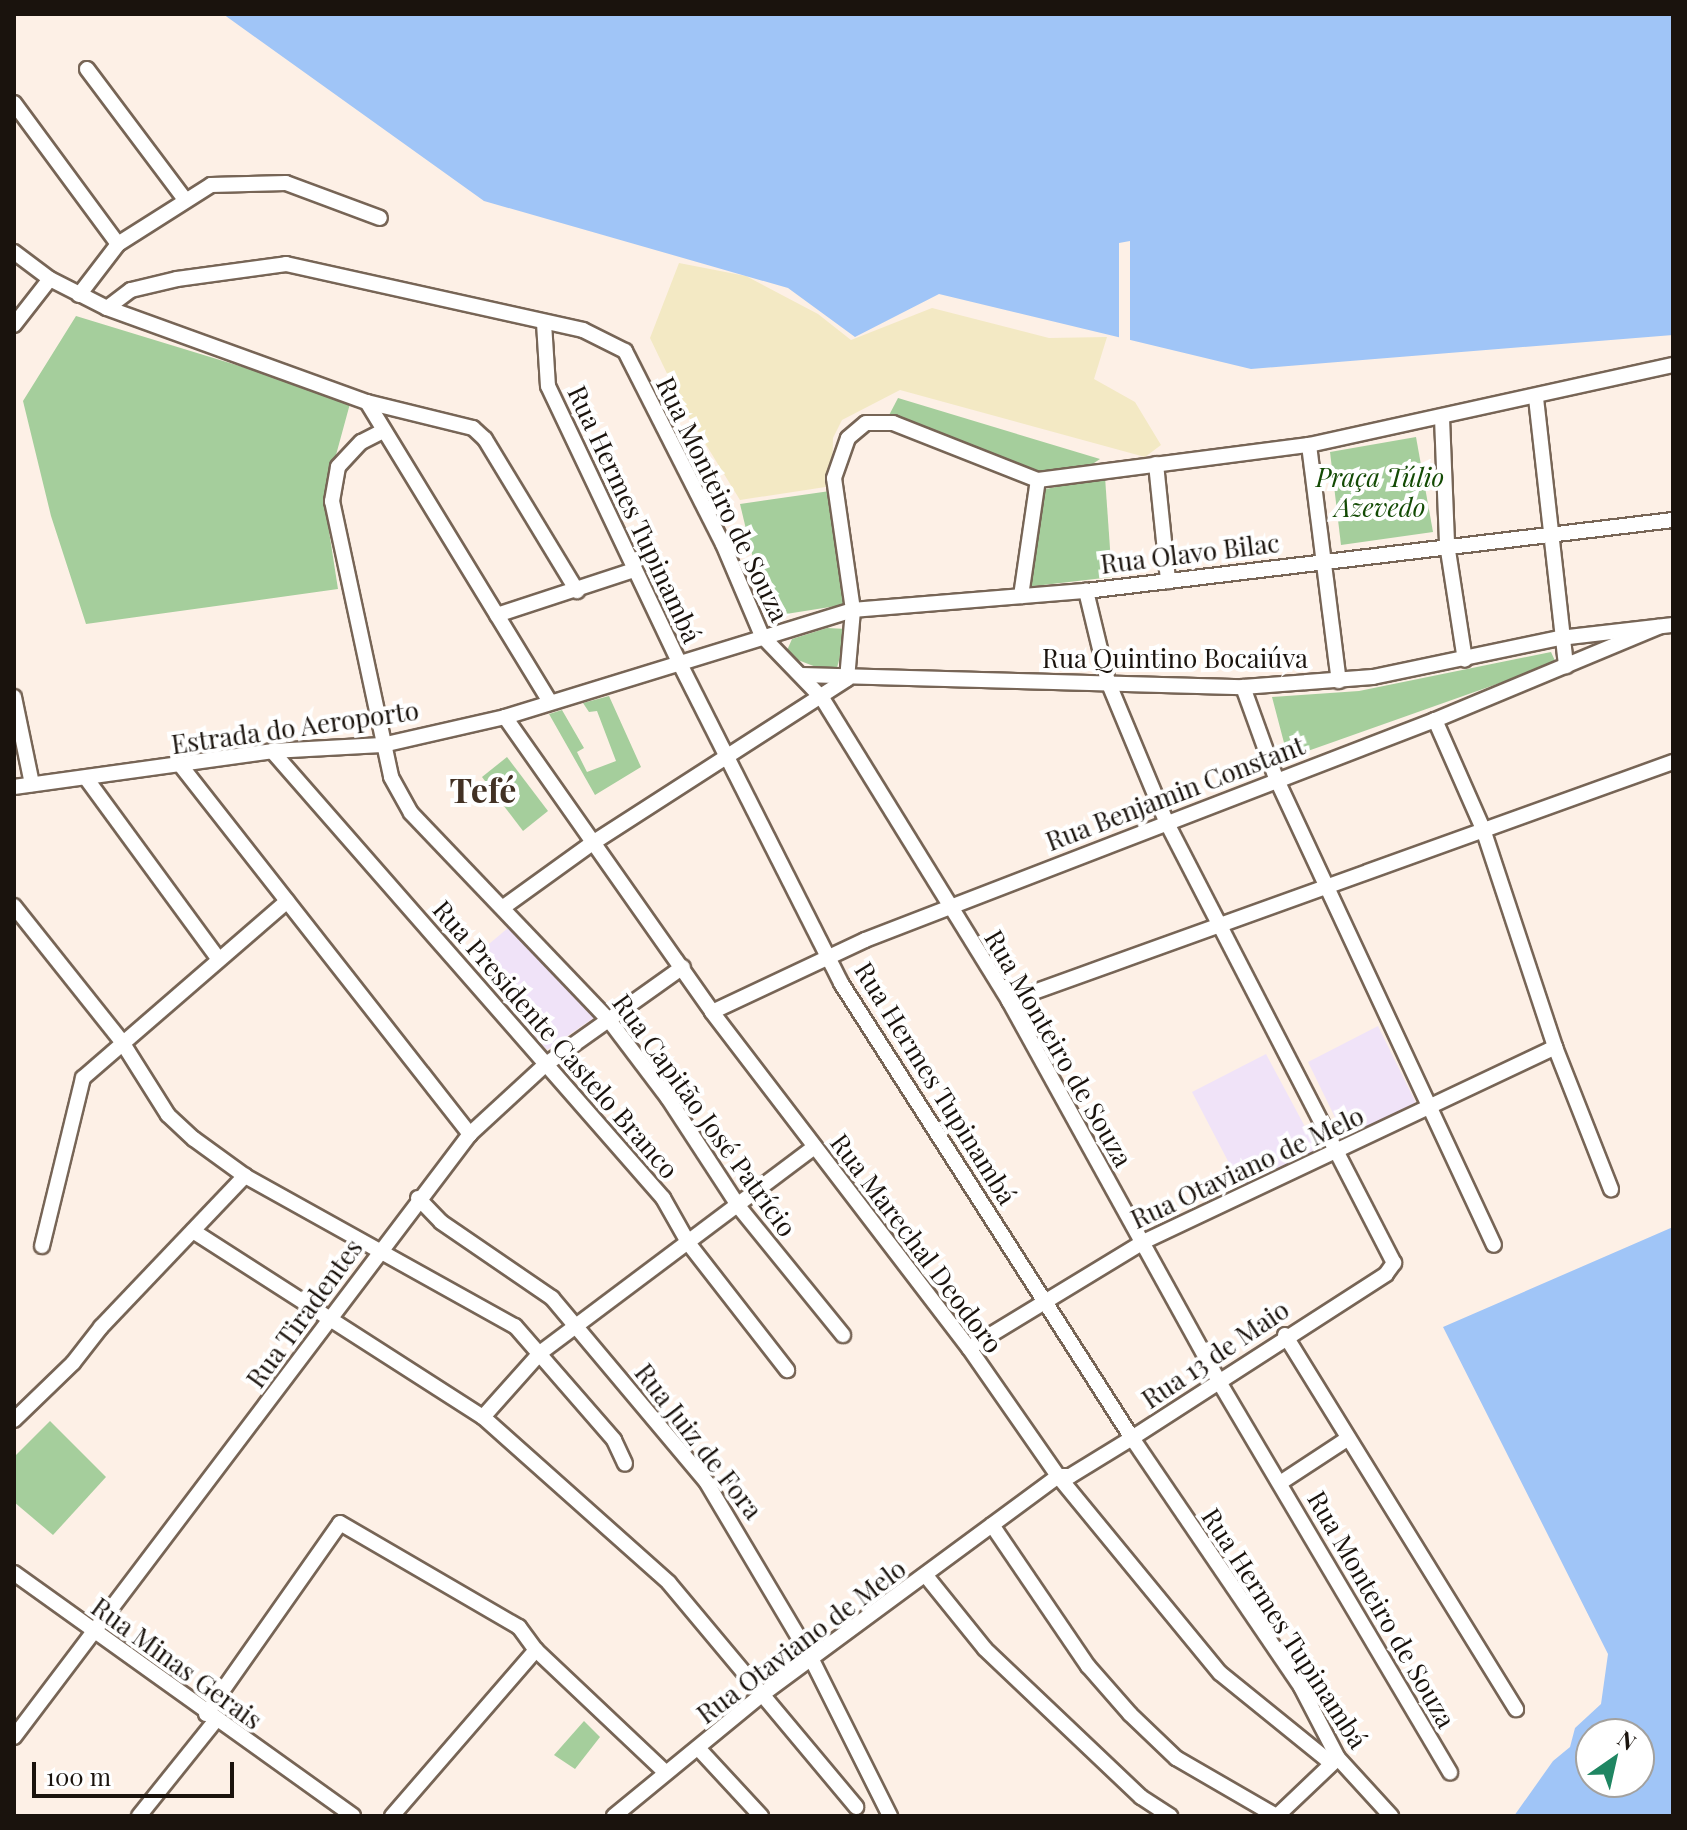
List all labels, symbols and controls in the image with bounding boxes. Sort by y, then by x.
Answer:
street label: Rua Monteiro de Souza [650,371,796,627]
street label: Rua Hermes Tupinambá [561,380,709,648]
park label: Praça Túlio Azevedo [1316,461,1444,522]
street label: Rua Olavo Bilac [1098,527,1282,579]
street label: Rua Quintino Bocaiúva [1042,642,1308,674]
street label: Estrada do Aeroporto [169,694,421,760]
street label: Rua Benjamin Constant [1041,729,1309,857]
district label: Tefé [450,770,516,810]
street label: Rua Presidente Castelo Branco [427,894,685,1184]
street label: Rua Monteiro de Souza [978,924,1140,1172]
street label: Rua Hermes Tupinambá [848,956,1024,1210]
street label: Rua Capitão José Patrício [607,988,803,1242]
street label: Rua Otaviano de Melo [1125,1099,1369,1235]
street label: Rua Marechal Deodoro [824,1127,1010,1359]
street label: Rua Tiradentes [239,1232,369,1394]
street label: Rua 13 de Maio [1135,1293,1295,1415]
street label: Rua Juiz de Fora [629,1357,769,1525]
street label: Rua Monteiro de Souza [1301,1485,1463,1733]
street label: Rua Hermes Tupinambá [1195,1502,1375,1754]
street label: Rua Otaviano de Melo [690,1552,912,1730]
street label: Rua Minas Gerais [86,1591,268,1735]
north arrow [1575,1718,1655,1798]
text: N [1612,1723,1642,1757]
scale bar [36,1746,238,1796]
text: 100 m [46,1760,111,1792]

